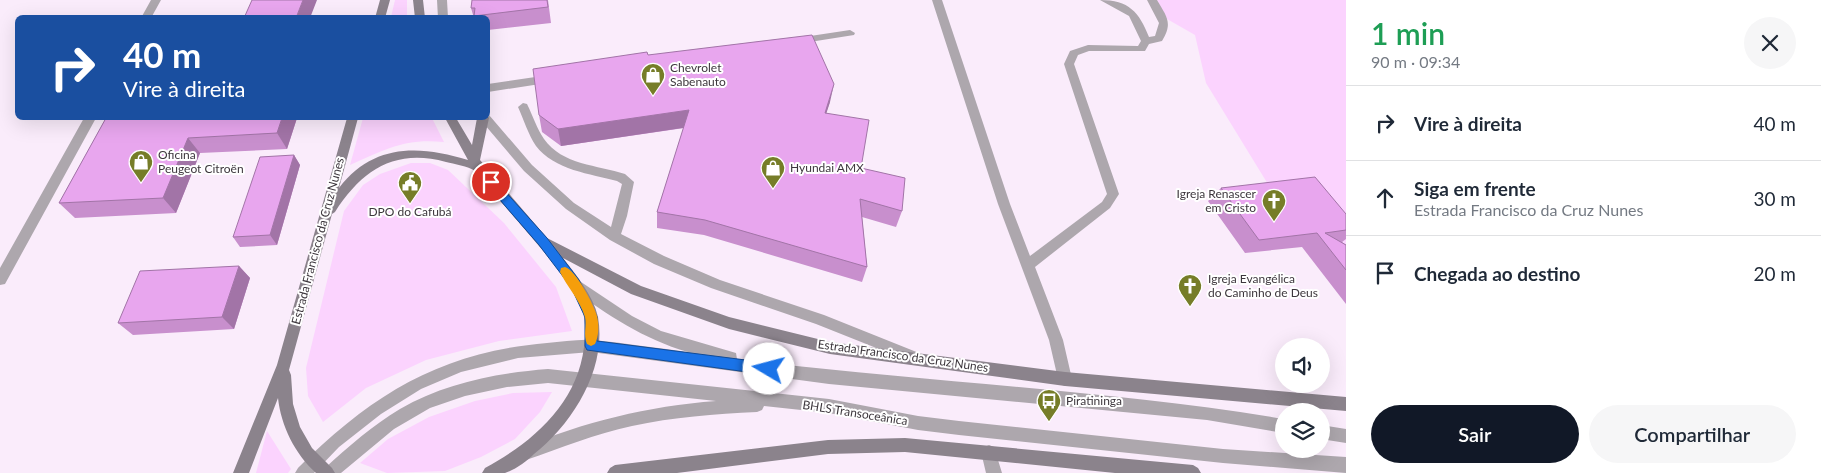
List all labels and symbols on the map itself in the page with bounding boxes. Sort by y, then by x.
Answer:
place label: Chevrolet Sabenauto [670,60,726,89]
shop icon: Chevrolet Sabenauto [640,62,666,96]
place label: Oficina Peugeot Citroën [158,147,244,176]
shop icon: Oficina Peugeot Citroën [128,149,154,183]
shop icon: Hyundai AMX [760,155,786,189]
street label: Estrada Francisco da Cruz Nunes [288,156,347,326]
place label: Hyundai AMX [790,160,864,175]
pin [470,161,512,203]
public building icon: DPO do Cafubá [397,170,423,204]
place label: Igreja Renascer em Cristo [1177,186,1257,215]
church icon: Igreja Renascer em Cristo [1261,188,1287,222]
place label: DPO do Cafubá [368,204,452,219]
place label: Igreja Evangélica do Caminho de Deus [1208,271,1318,300]
church icon: Igreja Evangélica do Caminho de Deus [1177,273,1203,307]
street label: Estrada Francisco da Cruz Nunes [817,336,989,375]
position arrow [742,342,794,394]
bus stop icon: Piratininga [1036,388,1062,422]
place label: Piratininga [1066,393,1122,408]
street label: BHLS Transoceânica [801,397,909,428]

